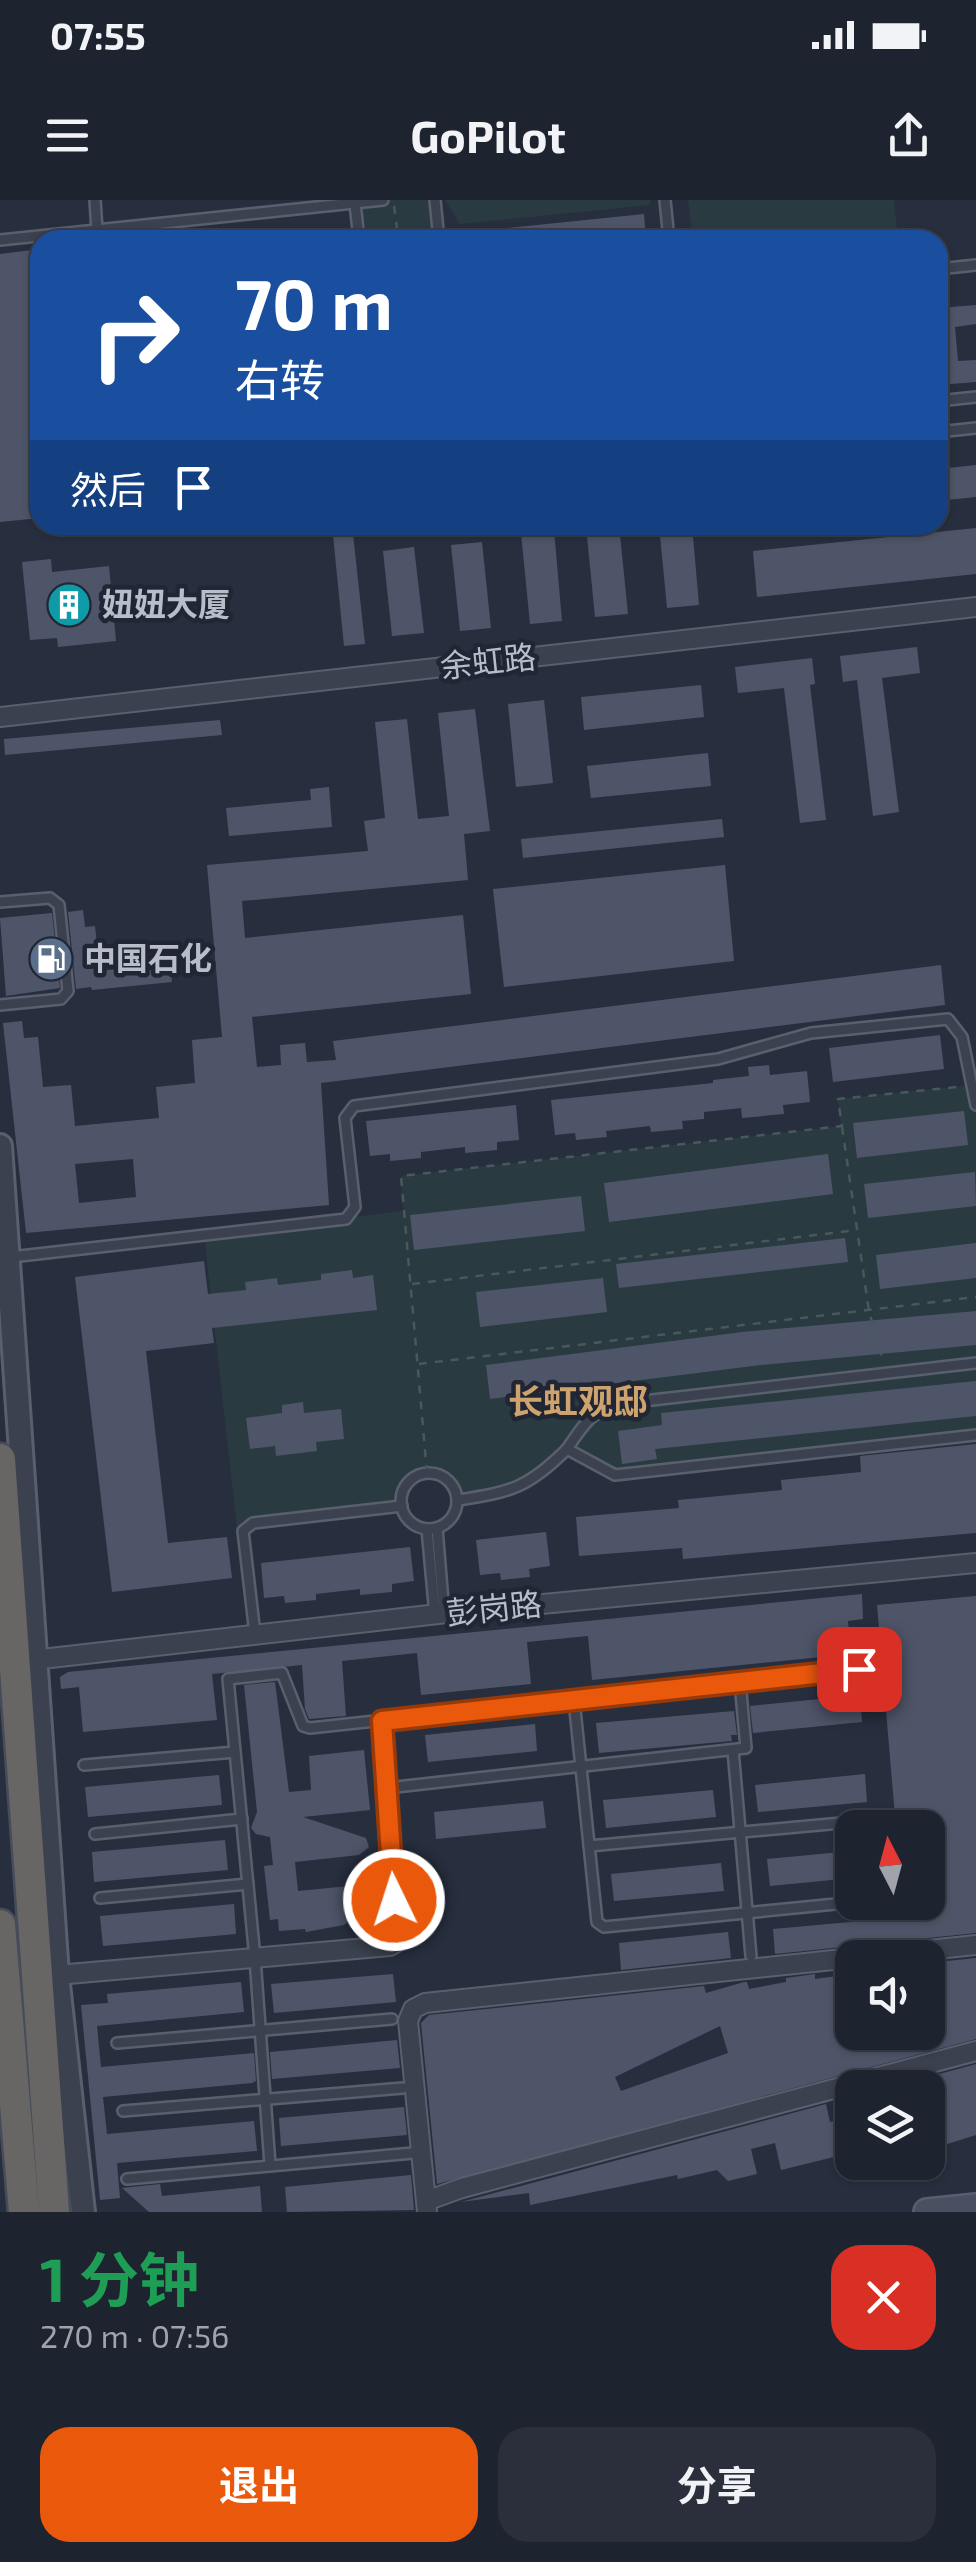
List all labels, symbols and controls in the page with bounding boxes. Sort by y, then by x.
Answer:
text: 07:55 [50,12,146,58]
icon: menu [40,108,95,163]
text: GoPilot [410,108,566,162]
icon: share [881,108,936,163]
text: 70 m [235,260,393,344]
icon: right [70,270,200,400]
text: 右转 [235,352,325,406]
icon: arrive [166,460,221,515]
text: 然后 [70,466,146,512]
building icon: 妞妞大厦 [46,582,92,628]
place label: 妞妞大厦 [102,584,230,622]
street label: 余虹路 [438,636,538,684]
fuel station icon: 中国石化 [28,936,74,982]
place label: 中国石化 [84,938,212,976]
district label: 长虹观邸 [508,1379,648,1421]
street label: 彭岗路 [444,1583,544,1631]
pin [817,1627,902,1712]
icon: arrive [832,1642,887,1697]
north arrow [835,1810,945,1920]
map controls [835,1810,945,2180]
position arrow [342,1848,446,1952]
button: sound [835,1940,945,2050]
button: layers [835,2070,945,2180]
text: 1 分钟 [40,2242,199,2314]
button: close [831,2245,936,2350]
text: 270 m · 07:56 [40,2316,229,2354]
button: 退出 [40,2427,478,2542]
button: 分享 [498,2427,936,2542]

